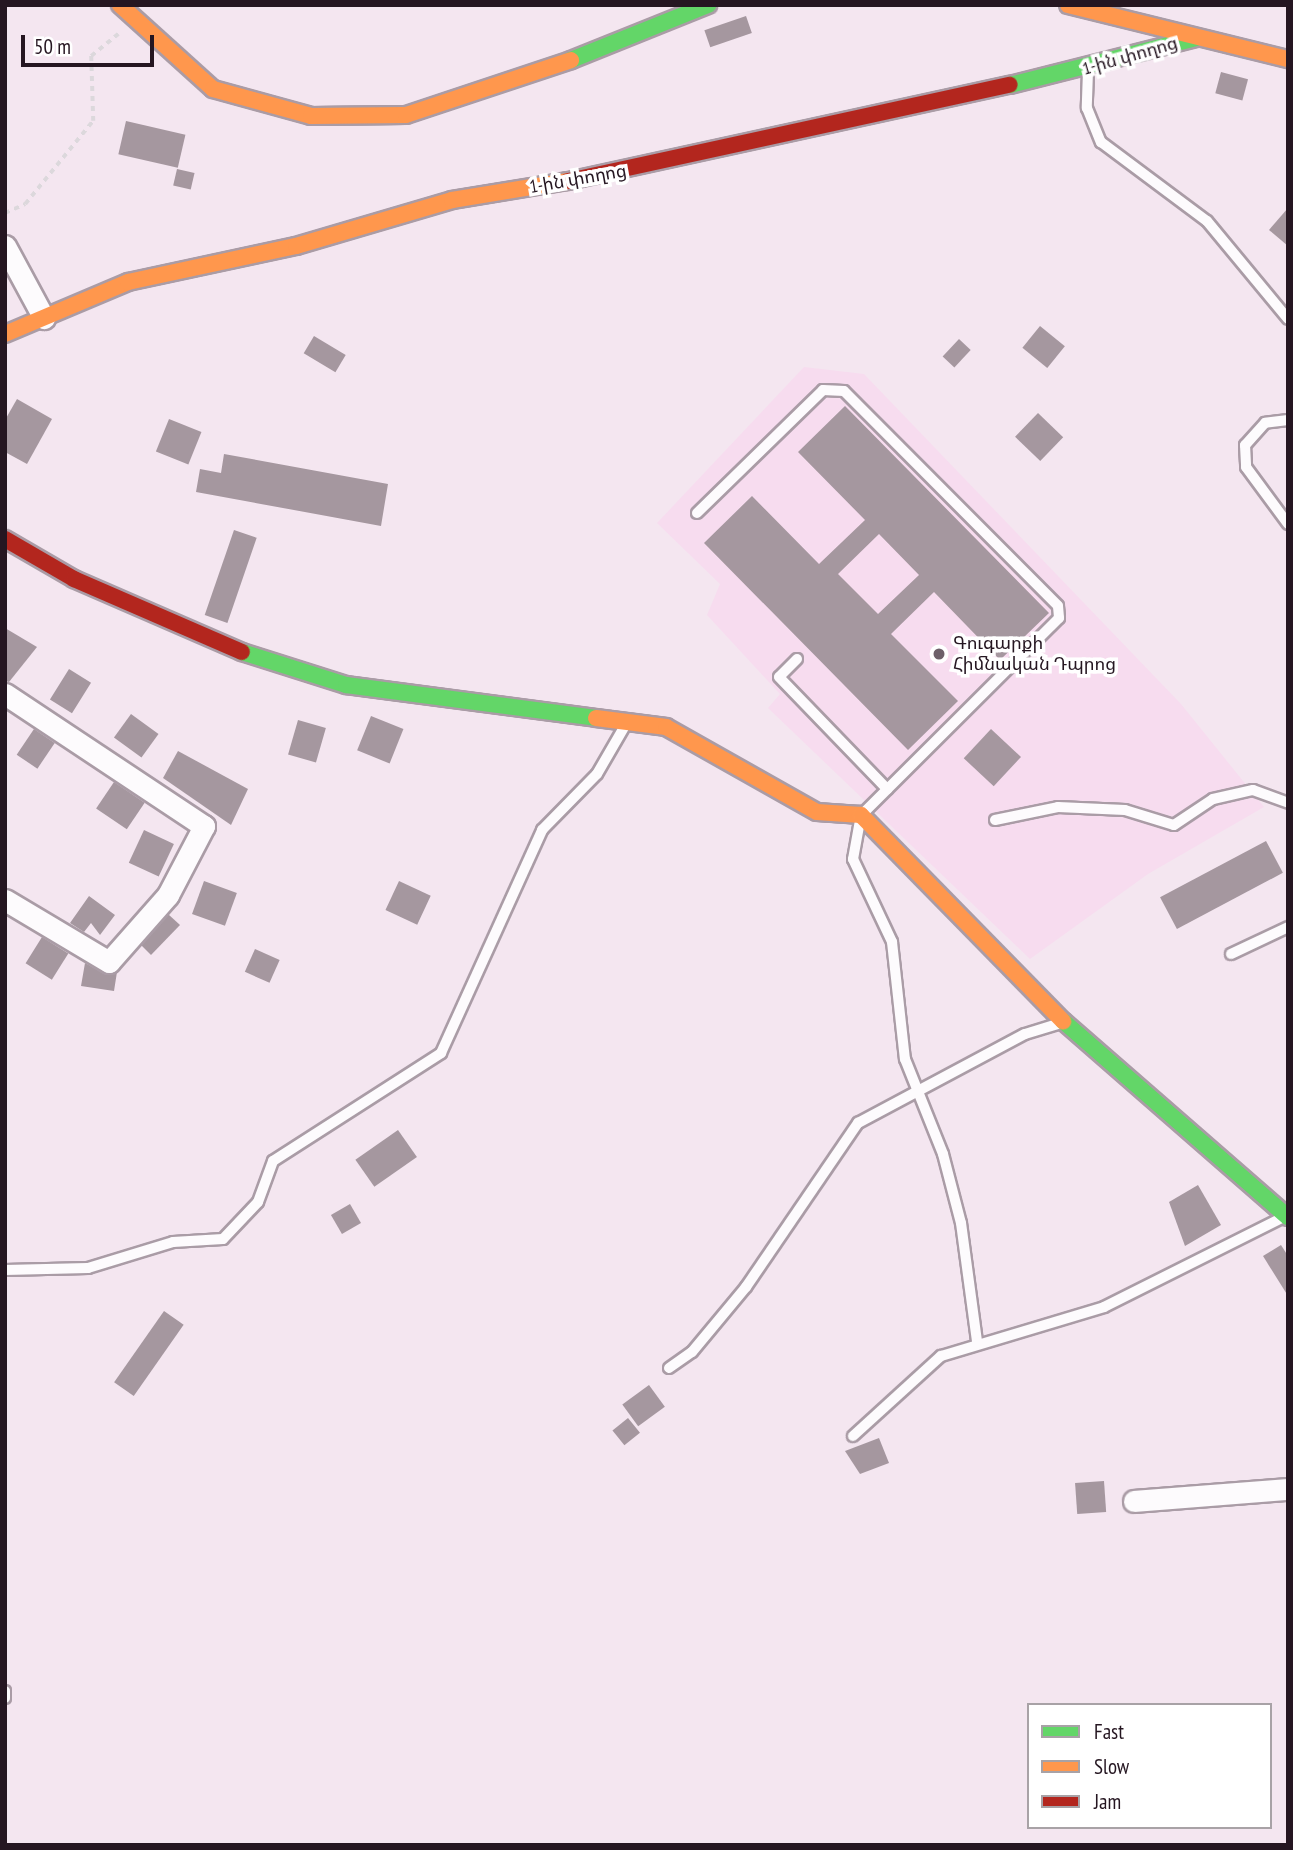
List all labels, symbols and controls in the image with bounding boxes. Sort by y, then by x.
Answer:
scale bar [24,21,158,65]
street label: 1-ին փողոց [1080,32,1180,80]
text: 50 m [34,33,71,60]
street label: 1-ին փողոց [528,160,628,198]
place label: Գուգարքի Հիմնական Դպրոց [953,633,1116,676]
marker: Գուգարքի Հիմնական Դպրոց [931,646,947,662]
legend [1027,1703,1272,1829]
text: Fast [1094,1718,1124,1745]
text: Slow [1094,1753,1129,1780]
text: Jam [1094,1788,1121,1815]

